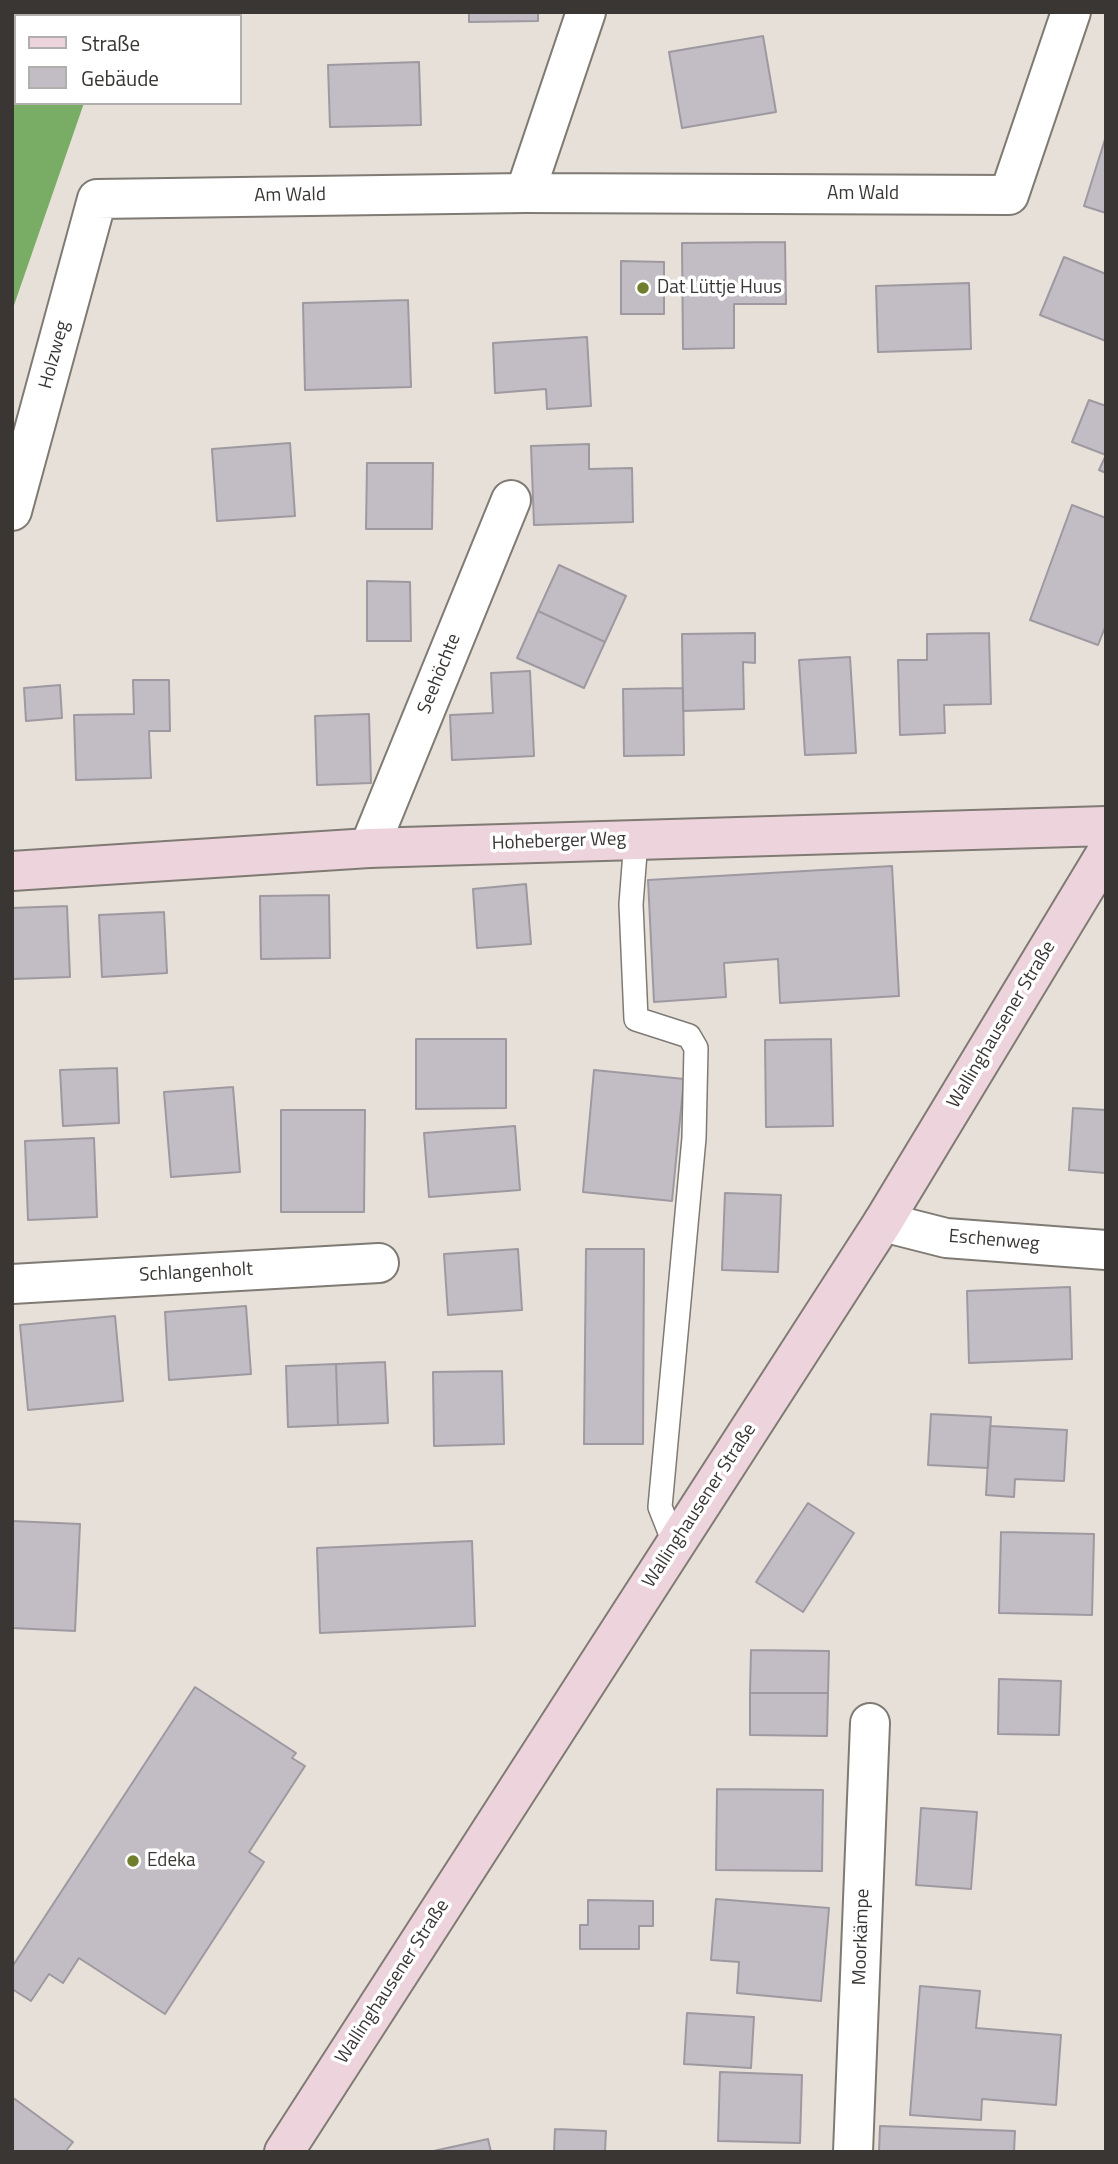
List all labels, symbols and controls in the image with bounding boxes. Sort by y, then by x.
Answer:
legend [14,14,242,105]
text: Straße [81,27,140,59]
text: Gebäude [81,62,159,94]
street label: Am Wald [827,183,899,205]
street label: Am Wald [254,184,326,208]
place label: Dat Lüttje Huus [657,277,782,299]
marker: Dat Lüttje Huus [635,280,651,296]
street label: Holzweg [35,318,75,392]
street label: Seehöchte [414,631,466,717]
street label: Hoheberger Weg [491,828,627,856]
street label: Wallinghausener Straße [943,937,1061,1113]
street label: Eschenweg [948,1226,1040,1256]
street label: Schlangenholt [139,1259,253,1287]
street label: Wallinghausener Straße [638,1420,762,1592]
place label: Edeka [147,1850,196,1872]
marker: Edeka [125,1853,141,1869]
street label: Moorkämpe [849,1888,875,1986]
street label: Wallinghausener Straße [331,1896,455,2068]

